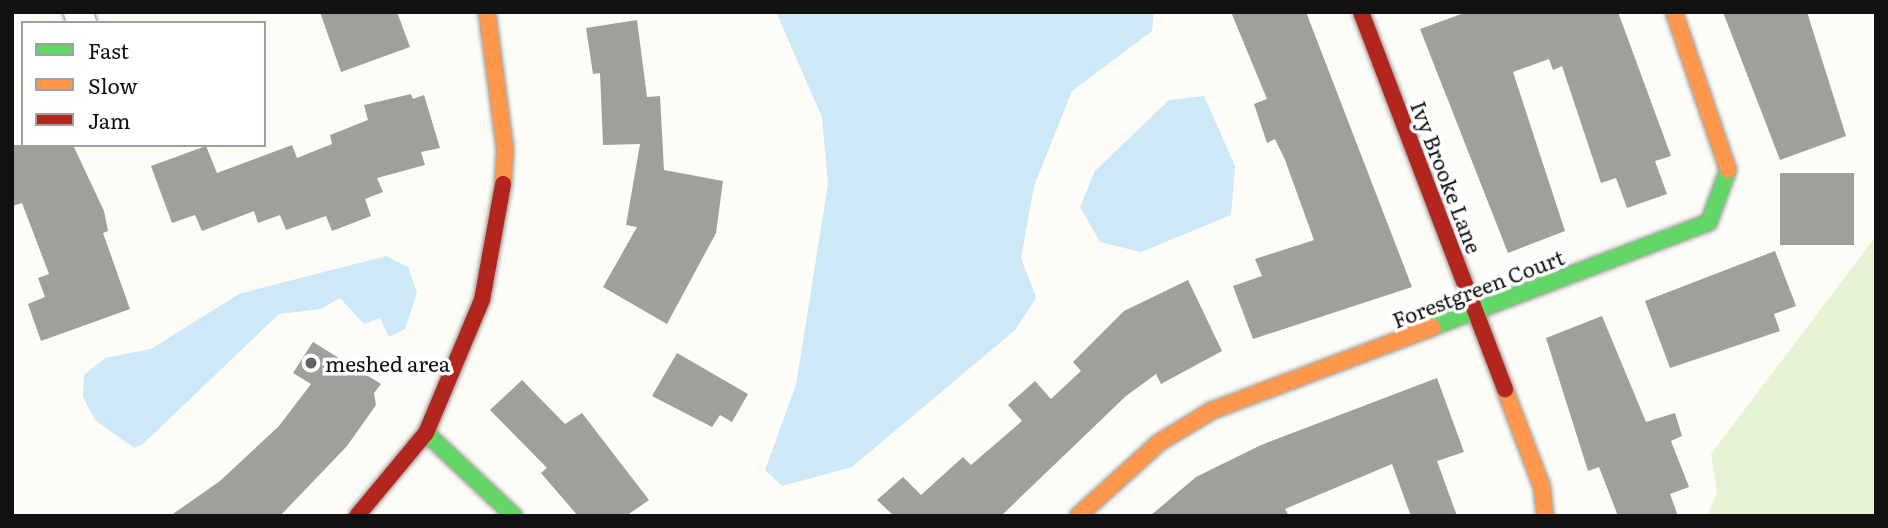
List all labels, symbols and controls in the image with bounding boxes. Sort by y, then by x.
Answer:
legend [21,21,266,147]
text: Fast [88,34,129,65]
text: Slow [88,69,138,100]
street label: Ivy Brooke Lane [1406,97,1488,257]
text: Jam [88,104,130,135]
street label: Forestgreen Court [1389,244,1567,332]
place label: meshed area [325,350,450,376]
marker: meshed area [303,355,319,371]

